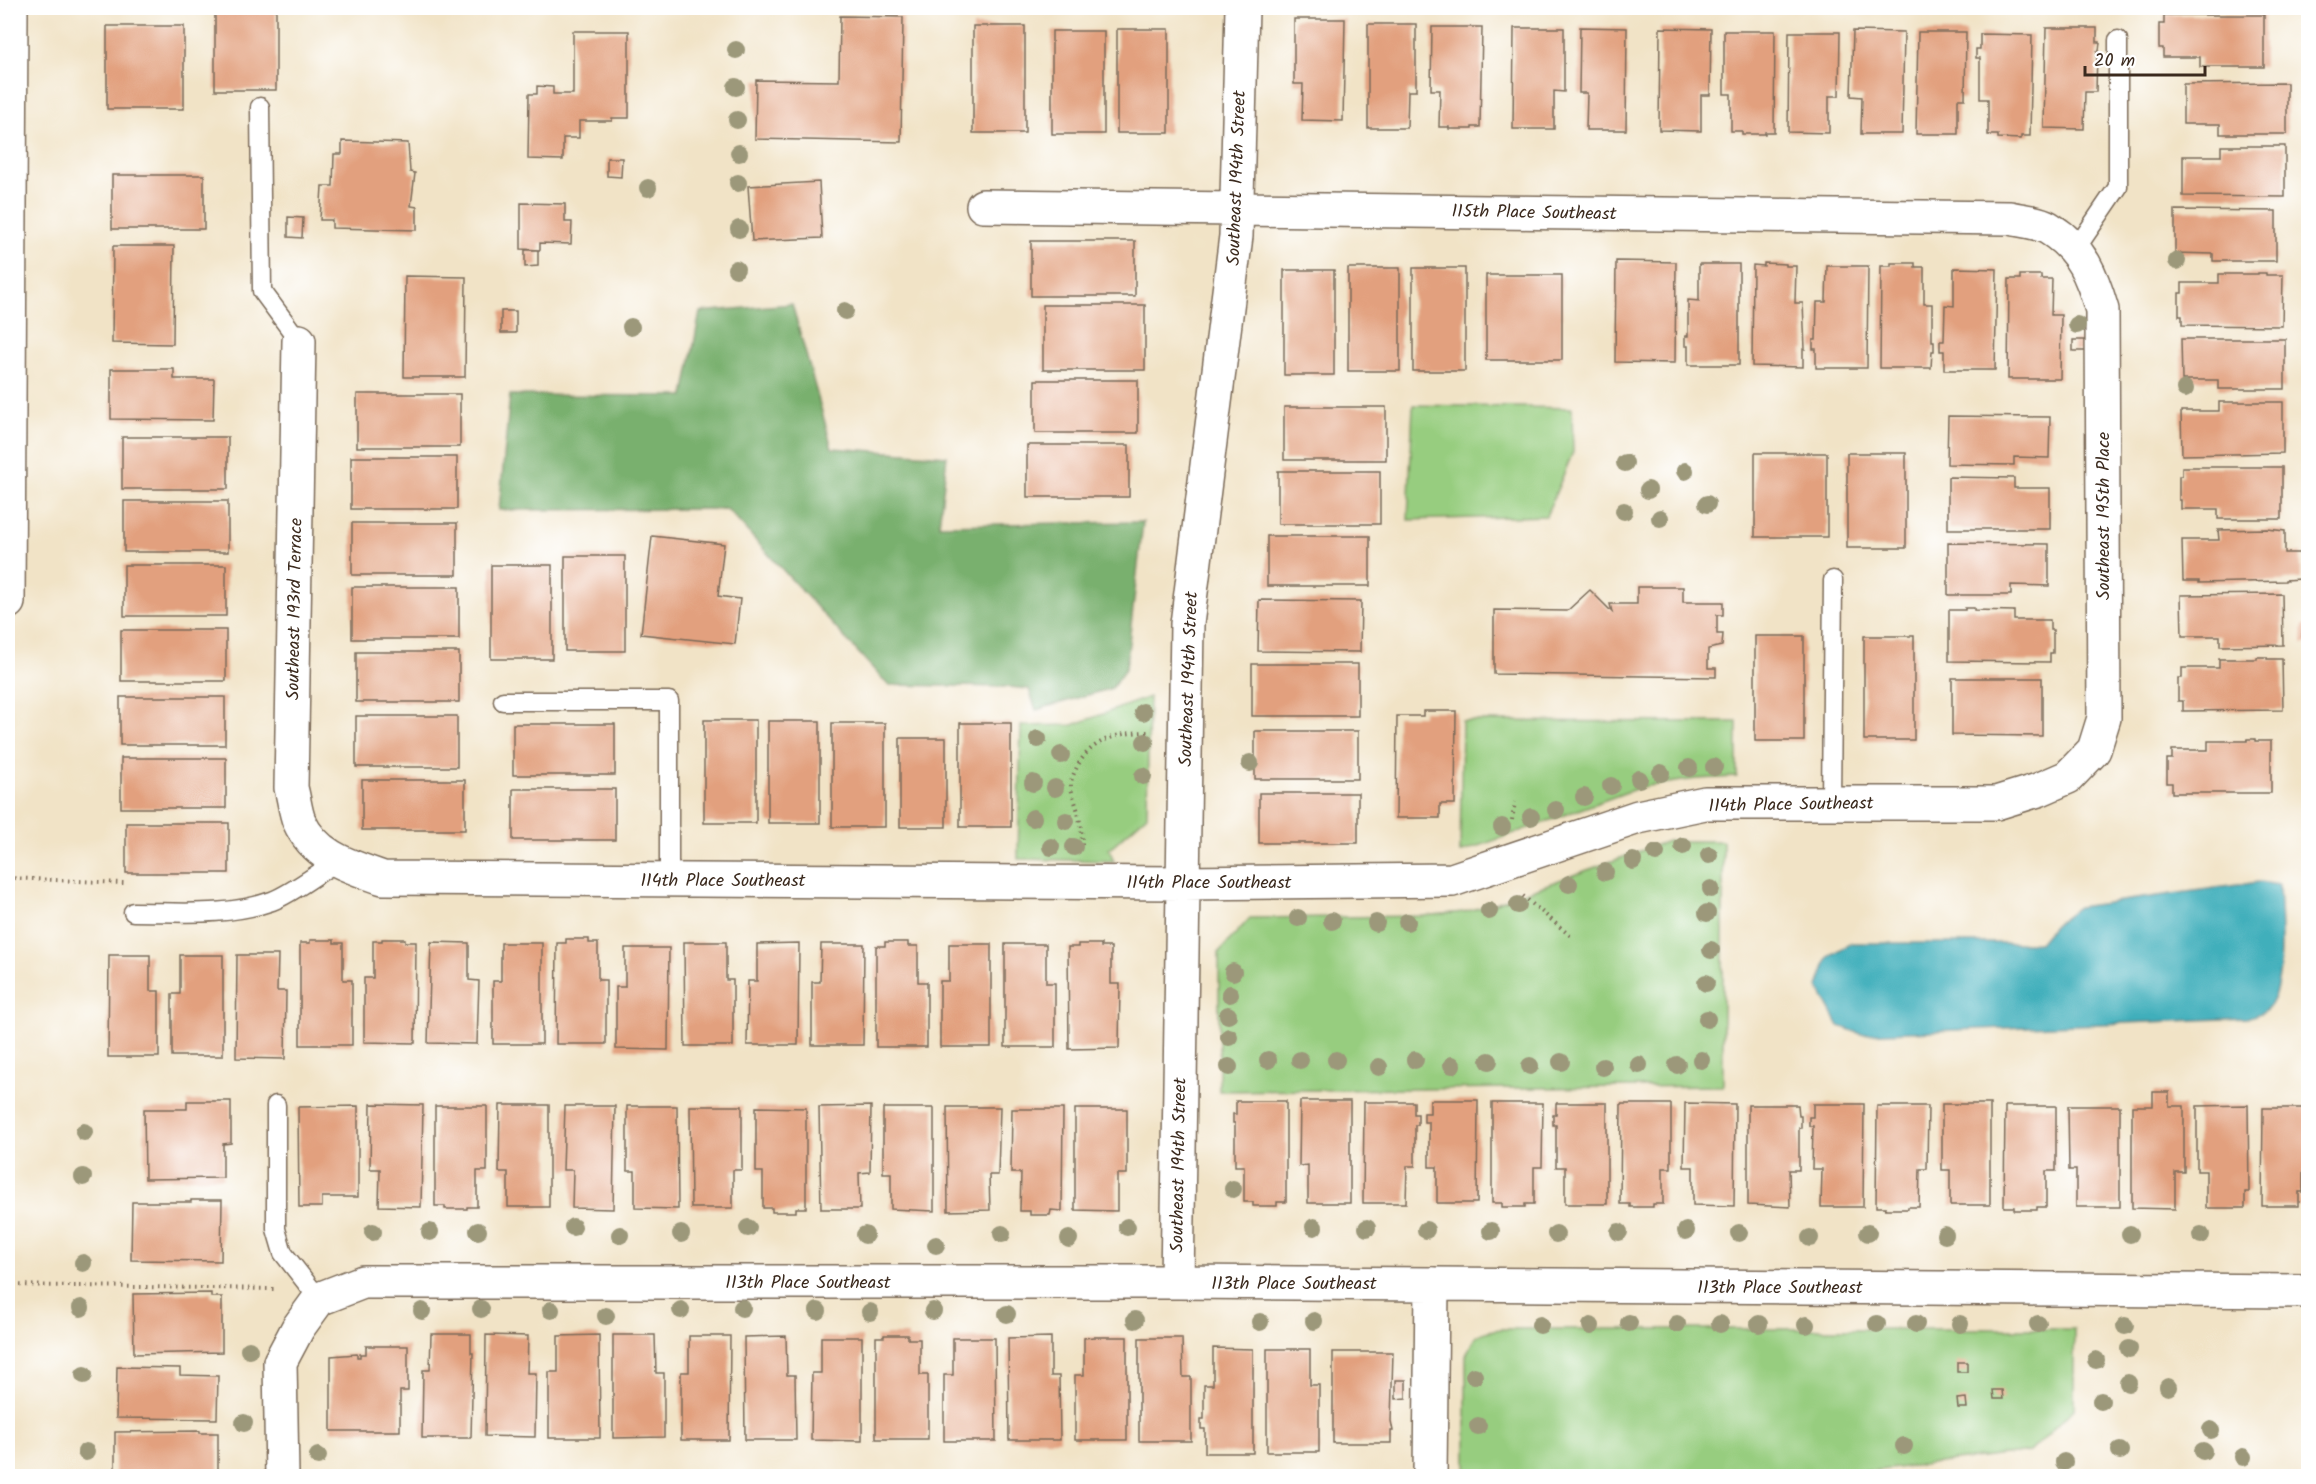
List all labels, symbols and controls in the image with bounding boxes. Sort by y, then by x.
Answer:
scale bar [2085,39,2205,77]
text: 20 m [2094,47,2135,76]
street label: Southeast 194th Street [1220,89,1255,266]
street label: 115th Place Southeast [1451,198,1618,229]
street label: Southeast 195th Place [2090,432,2119,600]
street label: Southeast 193rd Terrace [279,518,312,700]
street label: Southeast 194th Street [1172,590,1207,767]
street label: 114th Place Southeast [1708,790,1875,821]
street label: 114th Place Southeast [640,867,807,896]
street label: 114th Place Southeast [1126,869,1293,898]
street label: Southeast 194th Street [1163,1076,1196,1253]
street label: 113th Place Southeast [725,1269,892,1298]
street label: 113th Place Southeast [1211,1270,1378,1299]
street label: 113th Place Southeast [1697,1274,1864,1303]

